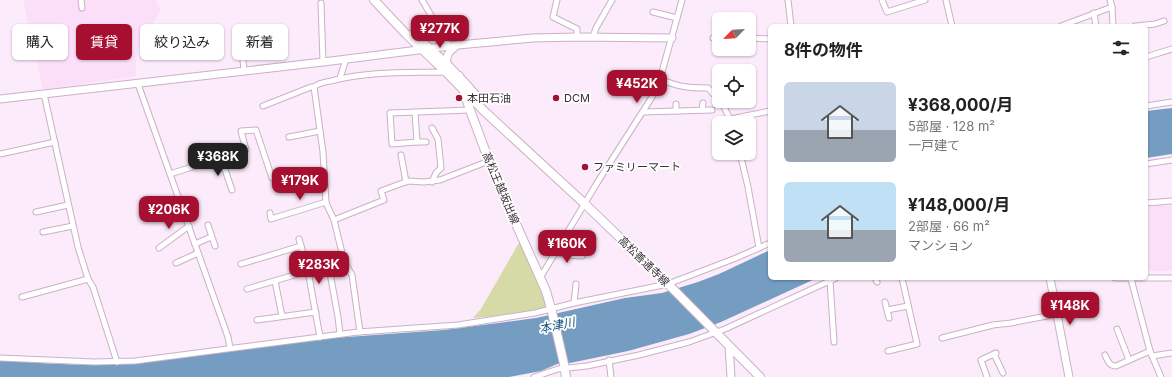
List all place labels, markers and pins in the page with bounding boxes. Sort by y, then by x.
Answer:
pin: ¥277K [412,15,468,49]
pin: ¥452K [609,70,665,104]
place label: 本田石油 [467,91,511,105]
place label: DCM [564,91,590,105]
marker: 本田石油 [454,93,464,103]
marker: DCM [551,93,561,103]
pin: ¥368K [190,143,246,177]
place label: ファミリーマート [593,160,681,174]
marker: ファミリーマート [580,162,590,172]
pin: ¥179K [272,167,328,201]
pin: ¥206K [141,196,197,230]
pin: ¥160K [539,230,595,264]
pin: ¥283K [291,251,347,285]
pin: ¥148K [1042,292,1098,326]

